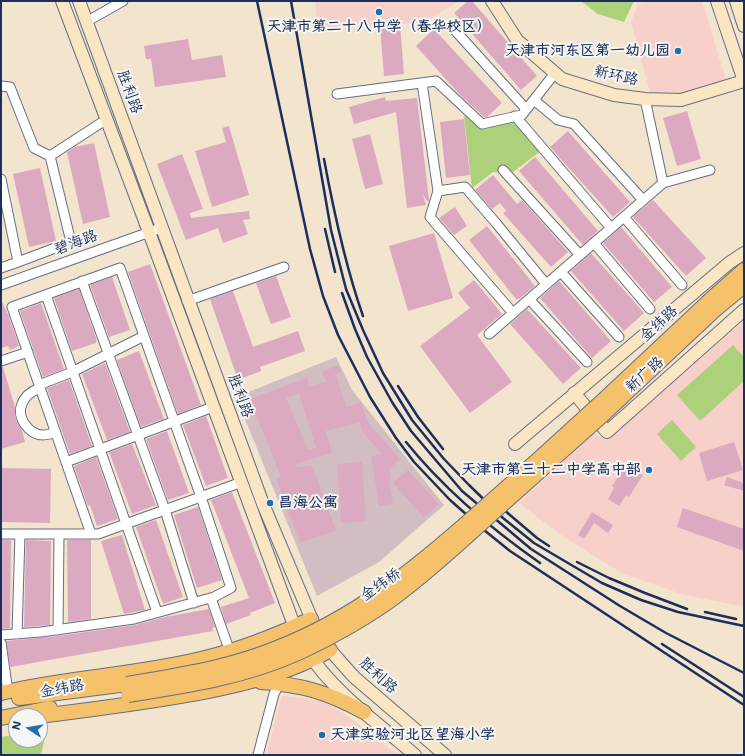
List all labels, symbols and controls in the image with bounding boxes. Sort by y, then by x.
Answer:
marker: 天津市第二十八中学（春华校区） [374,7,384,17]
place label: 天津市第二十八中学（春华校区） [267,18,491,36]
place label: 天津市河东区第一幼儿园 [505,42,670,60]
marker: 天津市河东区第一幼儿园 [673,46,683,56]
street label: 新环路 [592,63,640,89]
street label: 胜利路 [113,68,145,116]
street label: 碧海路 [52,227,100,259]
street label: 金纬路 [636,302,682,346]
street label: 新广路 [622,353,668,397]
street label: 胜利路 [224,372,256,420]
place label: 天津市第三十二中学高中部 [461,461,641,479]
marker: 天津市第三十二中学高中部 [644,465,654,475]
place label: 昌海公寓 [278,494,338,512]
marker: 昌海公寓 [265,498,275,508]
street label: 金纬桥 [357,565,405,605]
street label: 胜利路 [355,654,401,698]
street label: 金纬路 [38,676,86,702]
north arrow [8,708,48,748]
text: N [9,720,25,731]
place label: 天津实验河北区望海小学 [330,726,495,744]
marker: 天津实验河北区望海小学 [317,730,327,740]

